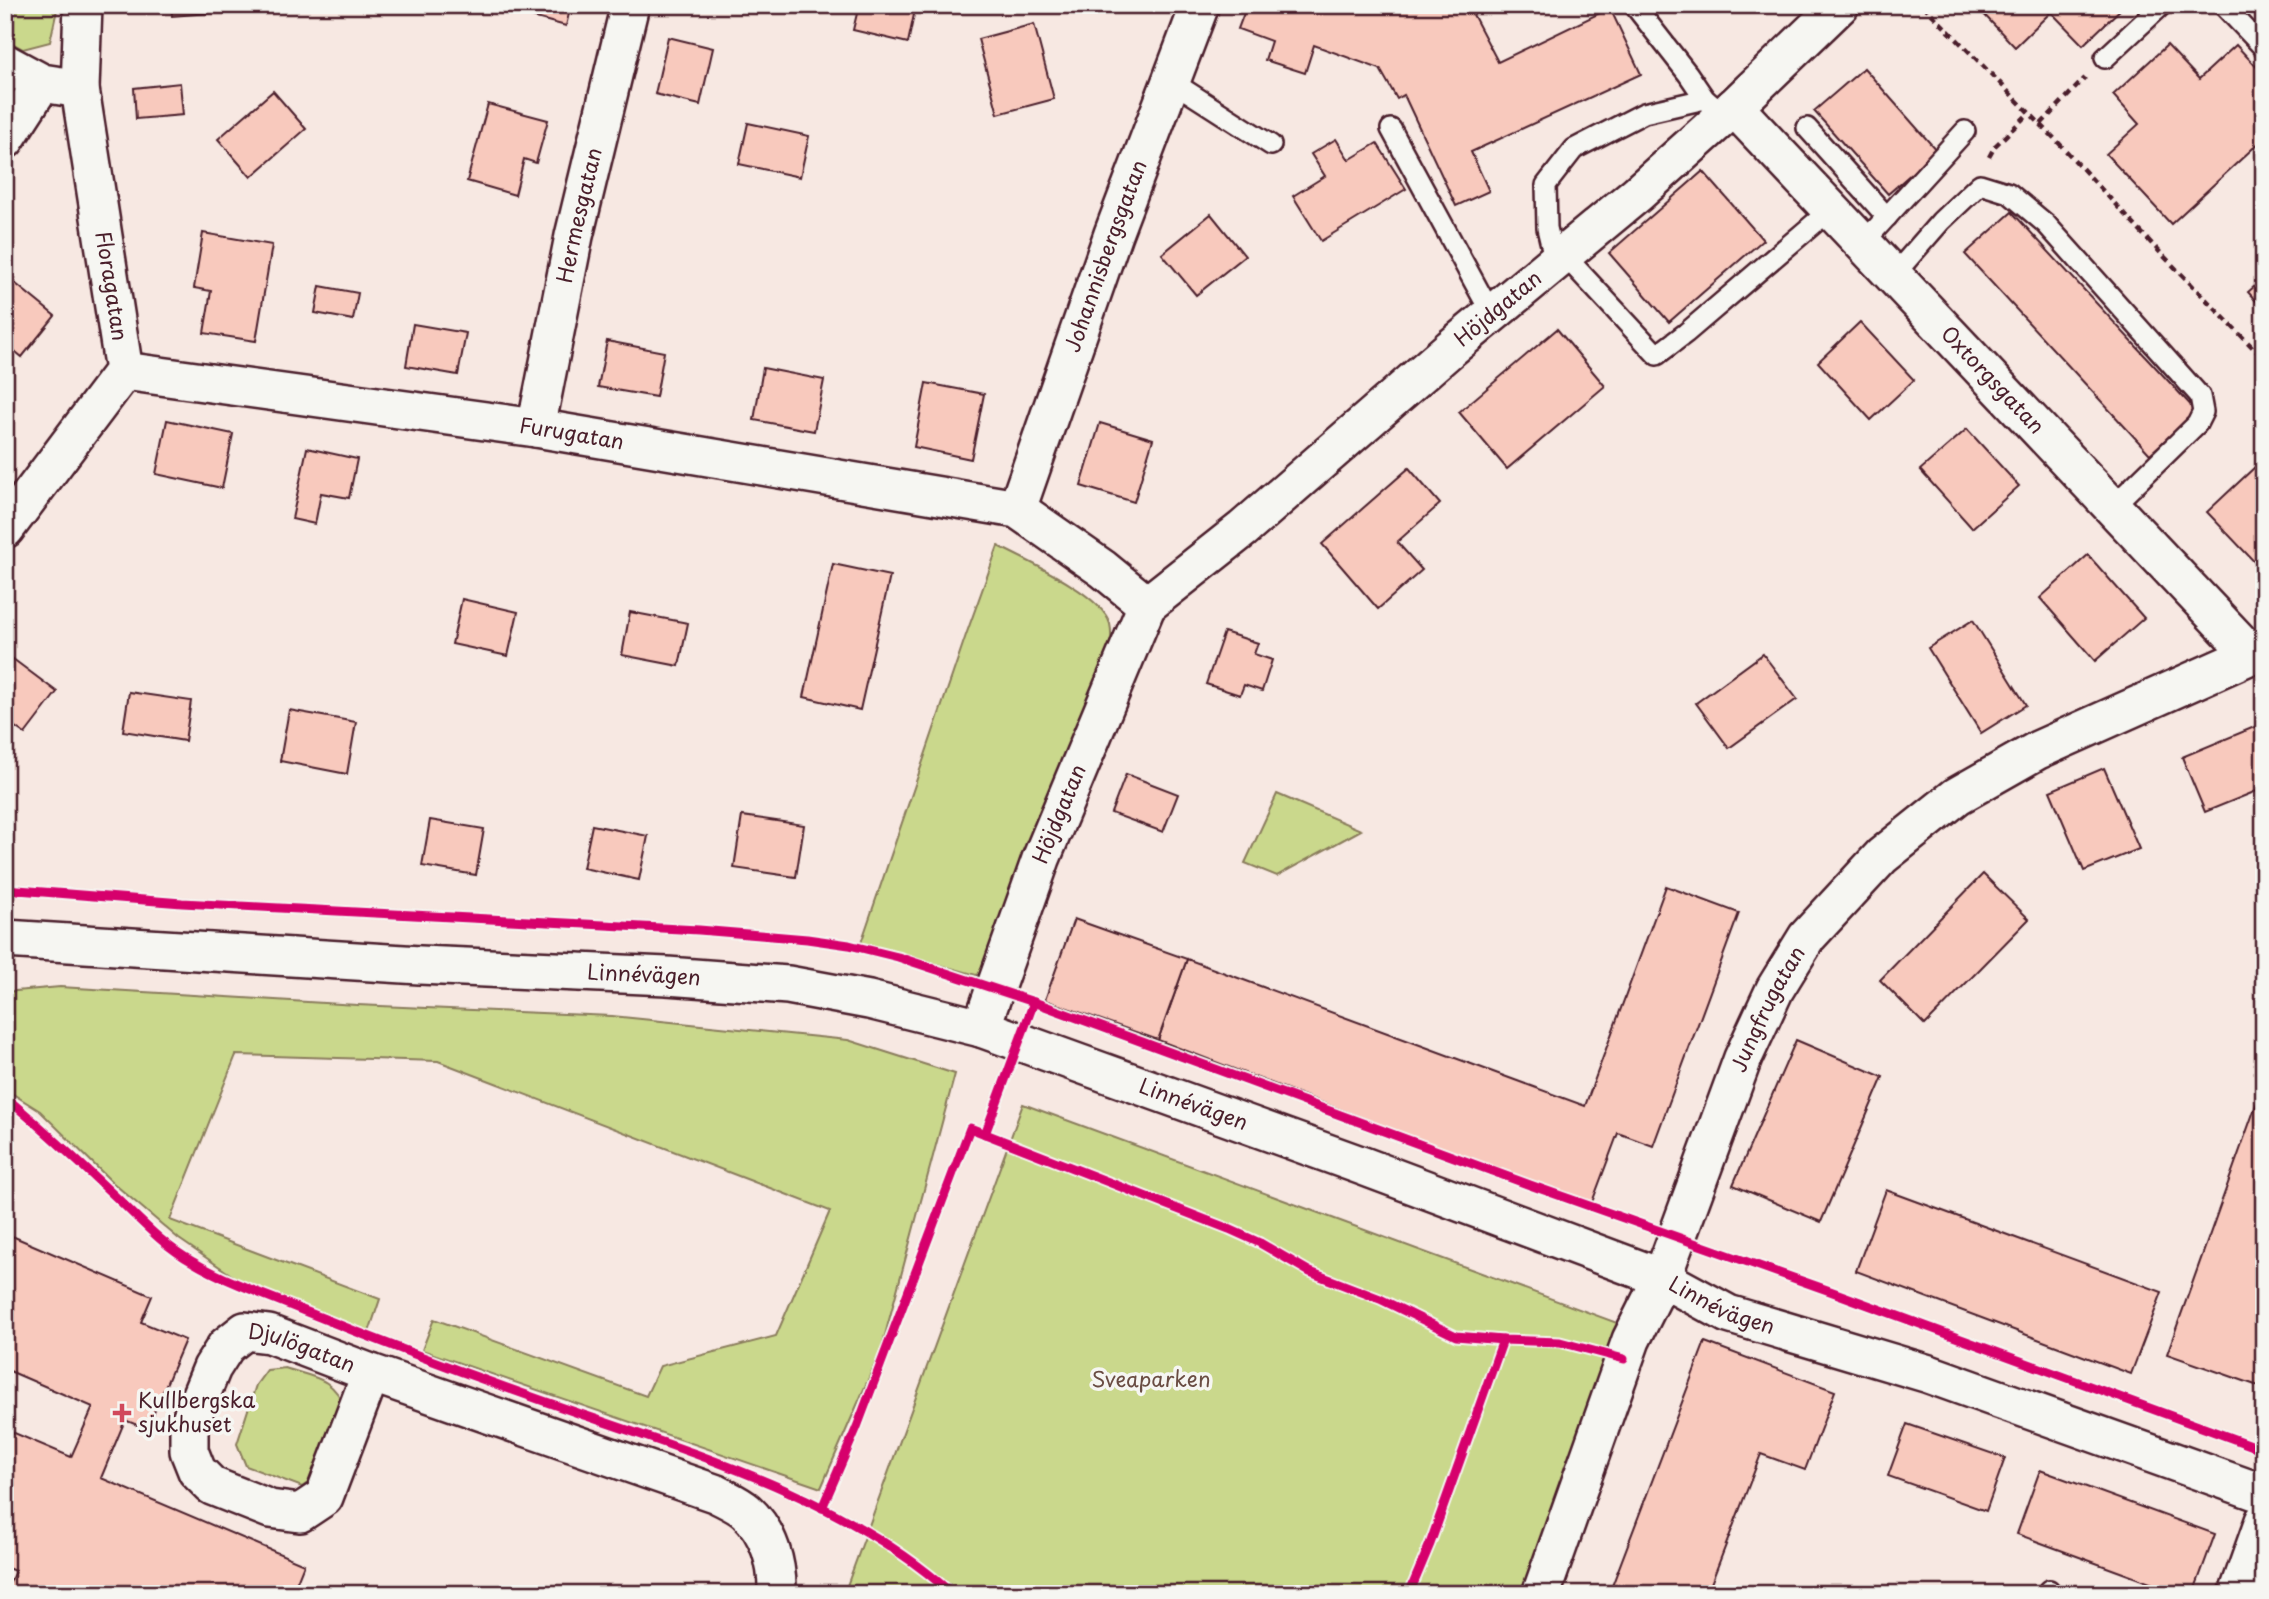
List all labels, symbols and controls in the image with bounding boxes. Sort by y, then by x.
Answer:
street label: Hermesgatan [547,144,609,285]
street label: Johannisbergsgatan [1055,155,1154,356]
street label: Floragatan [89,229,137,343]
street label: Höjdgatan [1446,262,1548,353]
street label: Oxtorgsgatan [1935,318,2053,440]
street label: Furugatan [518,408,627,457]
street label: Höjdgatan [1023,759,1093,868]
street label: Jungfrugatan [1721,939,1812,1076]
street label: Linnévägen [587,954,702,992]
street label: Linnévägen [1135,1068,1253,1137]
street label: Linnévägen [1664,1267,1779,1341]
street label: Djulögatan [247,1314,361,1380]
park label: Sveaparken [1091,1362,1211,1394]
place label: Kullbergska sjukhuset [138,1383,255,1439]
marker: Kullbergska sjukhuset [112,1403,132,1423]

